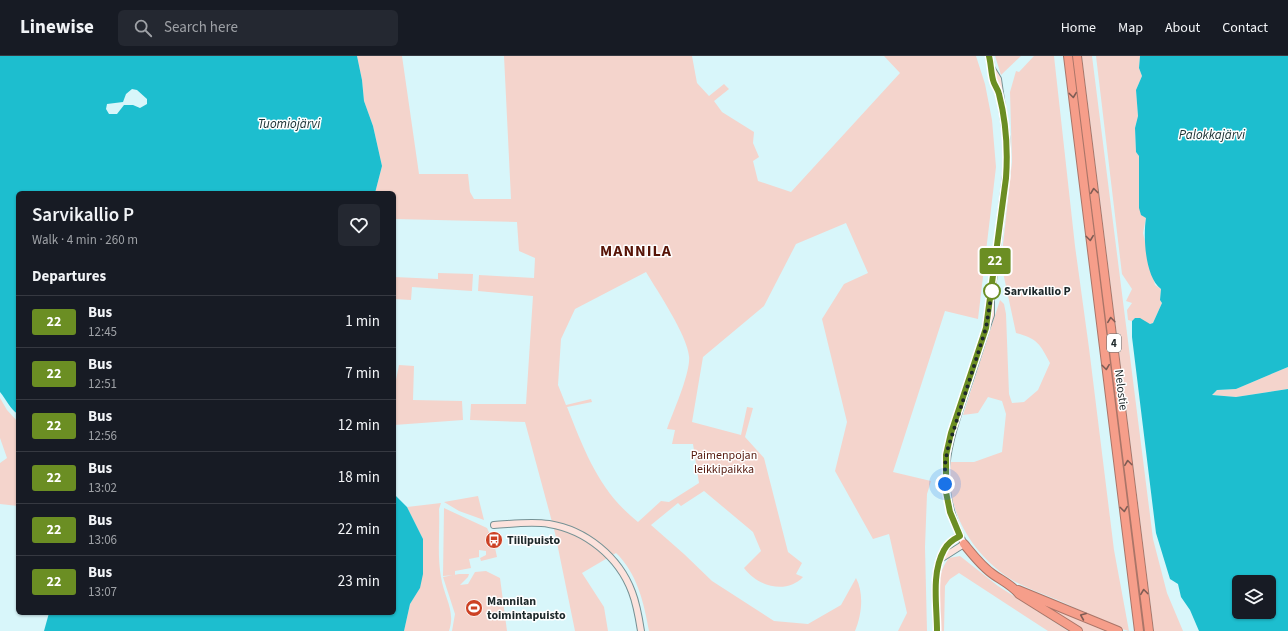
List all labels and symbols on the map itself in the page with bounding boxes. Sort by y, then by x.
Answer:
one-way arrow [1068,92,1077,98]
water label: Tuomiojärvi [258,115,321,133]
water label: Palokkajärvi [1179,126,1246,144]
one-way arrow [1090,188,1099,194]
one-way arrow [1085,235,1094,241]
district label: MANNILA [600,240,672,262]
line badge: 22 [977,248,1013,274]
marker: Sarvikallio P [983,282,1001,300]
place label: Sarvikallio P [1004,283,1071,300]
one-way arrow [1107,317,1116,323]
road number: 4 [1107,334,1121,352]
one-way arrow [1102,364,1111,370]
street label: Nelostie [1110,369,1132,411]
park label: Paimenpojan leikkipaikka [691,447,757,478]
one-way arrow [1124,460,1133,466]
your location [935,474,955,494]
one-way arrow [1119,506,1128,513]
bus stop icon: Tiilipuisto [484,530,504,550]
place label: Tiilipuisto [507,532,560,549]
one-way arrow [1140,589,1149,595]
place label: Mannilan toimintapuisto [487,593,566,624]
sports icon: Mannilan toimintapuisto [464,598,484,618]
one-way arrow [1079,613,1086,621]

